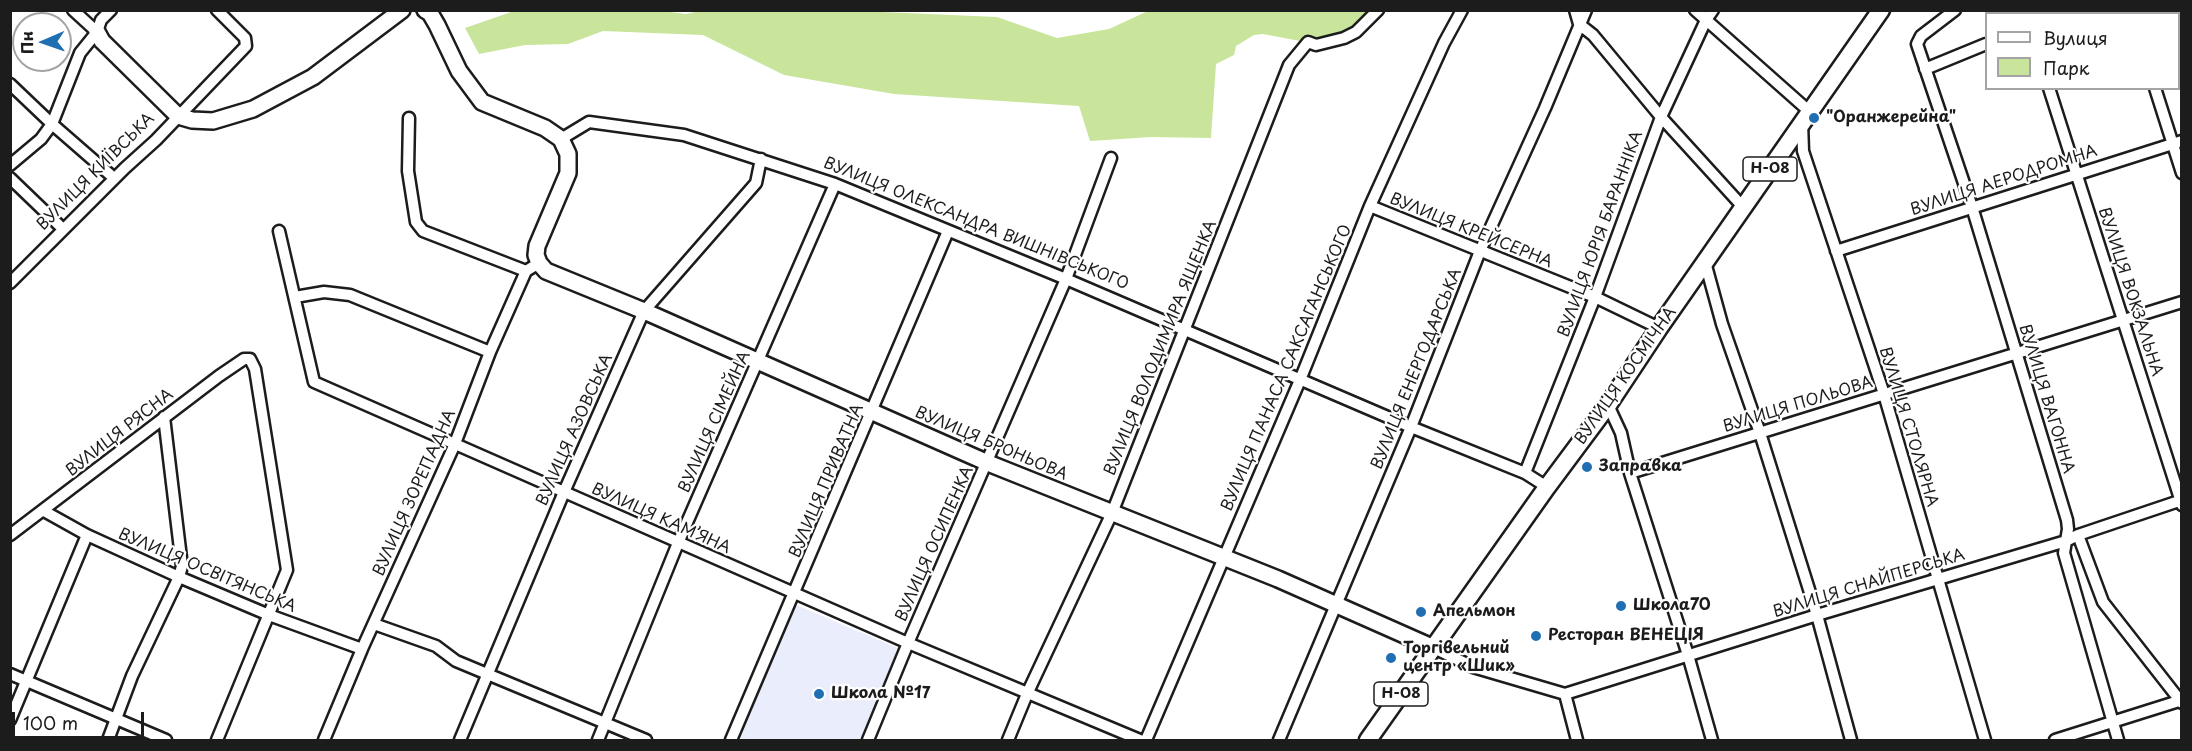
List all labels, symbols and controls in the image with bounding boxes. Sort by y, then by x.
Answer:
north arrow [12,12,72,72]
legend [1985,12,2180,90]
text: Вулиця [2043,24,2108,51]
text: Пн [14,31,38,55]
text: Парк [2043,54,2089,81]
place label: "Оранжерейна" [1826,108,1956,128]
street label: ВУЛИЦЯ КИЇВСЬКА [33,109,159,235]
marker: "Оранжерейна" [1807,111,1821,125]
street label: ВУЛИЦЯ ЮРІЯ БАРАННІКА [1555,128,1647,340]
street label: ВУЛИЦЯ АЕРОДРОМНА [1908,142,2100,220]
street label: ВУЛИЦЯ ОЛЕКСАНДРА ВИШНІВСЬКОГО [821,154,1131,294]
road number: Н-08 [1743,157,1797,181]
street label: ВУЛИЦЯ КРЕЙСЕРНА [1387,190,1555,272]
street label: ВУЛИЦЯ ВОКЗАЛЬНА [2094,205,2166,379]
street label: ВУЛИЦЯ ВОЛОДИМИРА ЯЩЕНКА [1101,218,1221,478]
street label: ВУЛИЦЯ ПАНАСА САКСАГАНСЬКОГО [1218,222,1356,514]
street label: ВУЛИЦЯ ЕНЕРГОДАРСЬКА [1368,266,1466,472]
street label: ВУЛИЦЯ КОСМІЧНА [1571,304,1681,448]
street label: ВУЛИЦЯ ВАГОННА [2014,322,2078,476]
street label: ВУЛИЦЯ СТОЛЯРНА [1875,345,1941,509]
street label: ВУЛИЦЯ СІМЕЙНА [675,348,755,496]
street label: ВУЛИЦЯ АЗОВСЬКА [533,351,617,509]
street label: ВУЛИЦЯ ПОЛЬОВА [1721,373,1875,437]
street label: ВУЛИЦЯ РЯСНА [63,385,177,481]
street label: ВУЛИЦЯ ПРИВАТНА [786,401,868,561]
street label: ВУЛИЦЯ БРОНЬОВА [912,403,1070,485]
street label: ВУЛИЦЯ ЗОРЕПАДНА [370,407,460,579]
place label: Заправка [1599,457,1682,477]
marker: Заправка [1580,460,1594,474]
street label: ВУЛИЦЯ ОСИПЕНКА [892,463,978,625]
street label: ВУЛИЦЯ КАМ’ЯНА [588,480,734,558]
street label: ВУЛИЦЯ ОСВІТЯНСЬКА [115,525,299,617]
street label: ВУЛИЦЯ СНАЙПЕРСЬКА [1771,546,1967,622]
place label: Школа70 [1633,596,1711,616]
marker: Школа70 [1614,599,1628,613]
place label: Апельмон [1433,602,1516,622]
marker: Апельмон [1414,605,1428,619]
place label: Ресторан ВЕНЕЦІЯ [1548,626,1704,646]
marker: Ресторан ВЕНЕЦІЯ [1529,629,1543,643]
place label: Торгівельний центр «Шик» [1403,639,1515,677]
marker: Торгівельний центр «Шик» [1384,651,1398,665]
road number: Н-08 [1374,682,1428,706]
place label: Школа №17 [831,684,930,704]
marker: Школа №17 [812,687,826,701]
scale bar [15,700,147,738]
text: 100 m [23,709,78,736]

